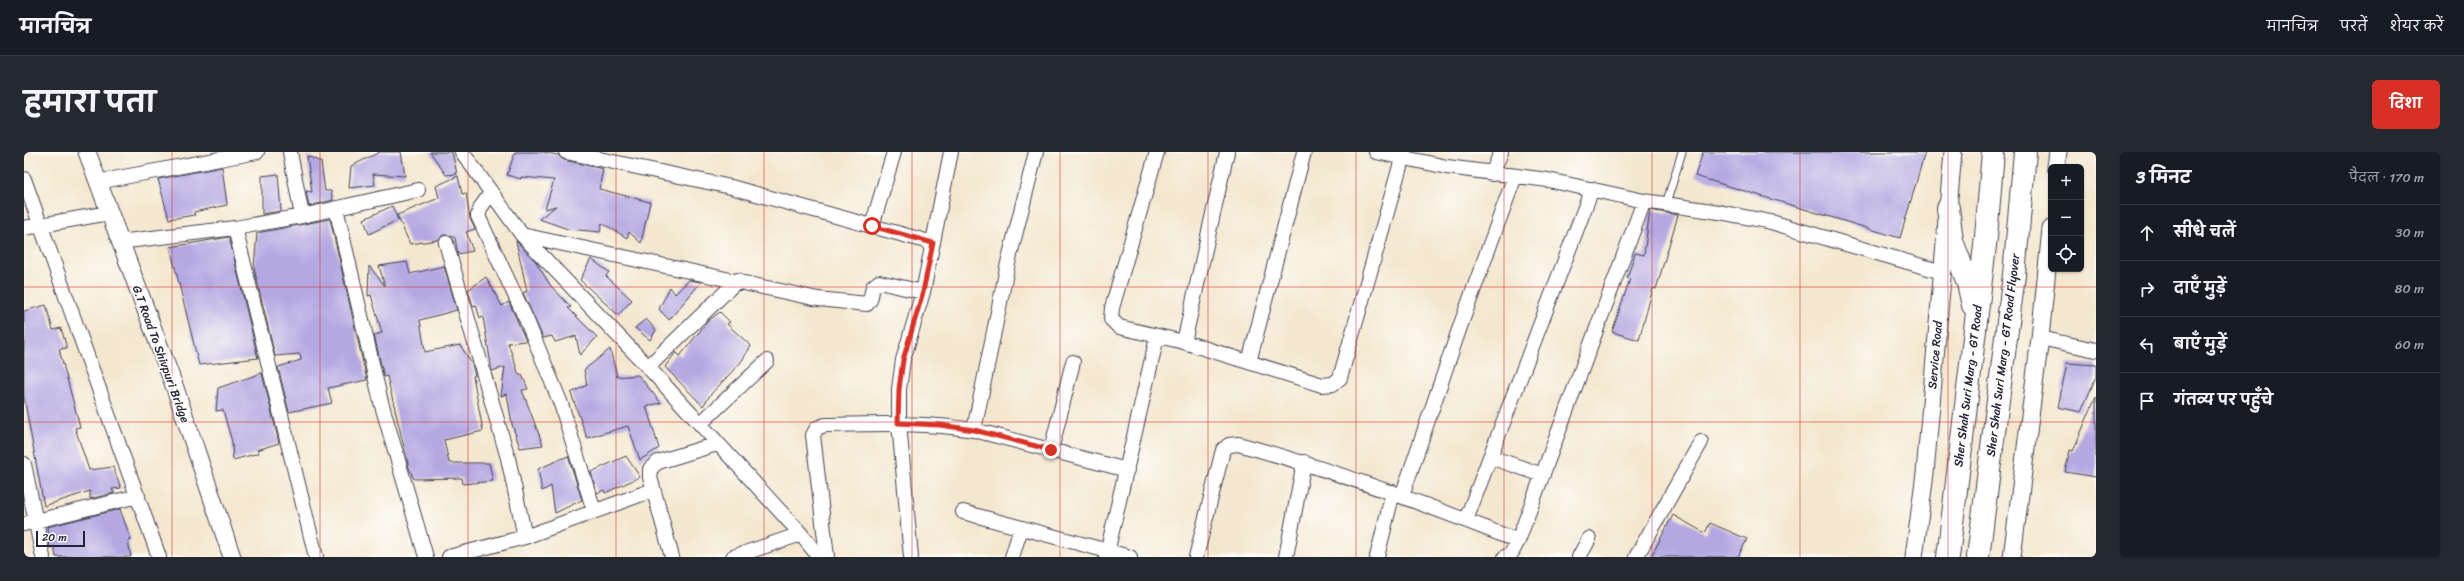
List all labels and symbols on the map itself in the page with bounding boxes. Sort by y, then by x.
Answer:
route start [863,217,881,235]
street label: Sher Shah Suri Marg - GT Road Flyover [1980,251,2027,458]
street label: G.T Road To Shivpuri Bridge [126,282,196,426]
street label: Sher Shah Suri Marg - GT Road [1947,302,1989,468]
street label: Service Road [1921,318,1949,390]
route end [1042,441,1060,459]
scale bar [36,529,85,548]

